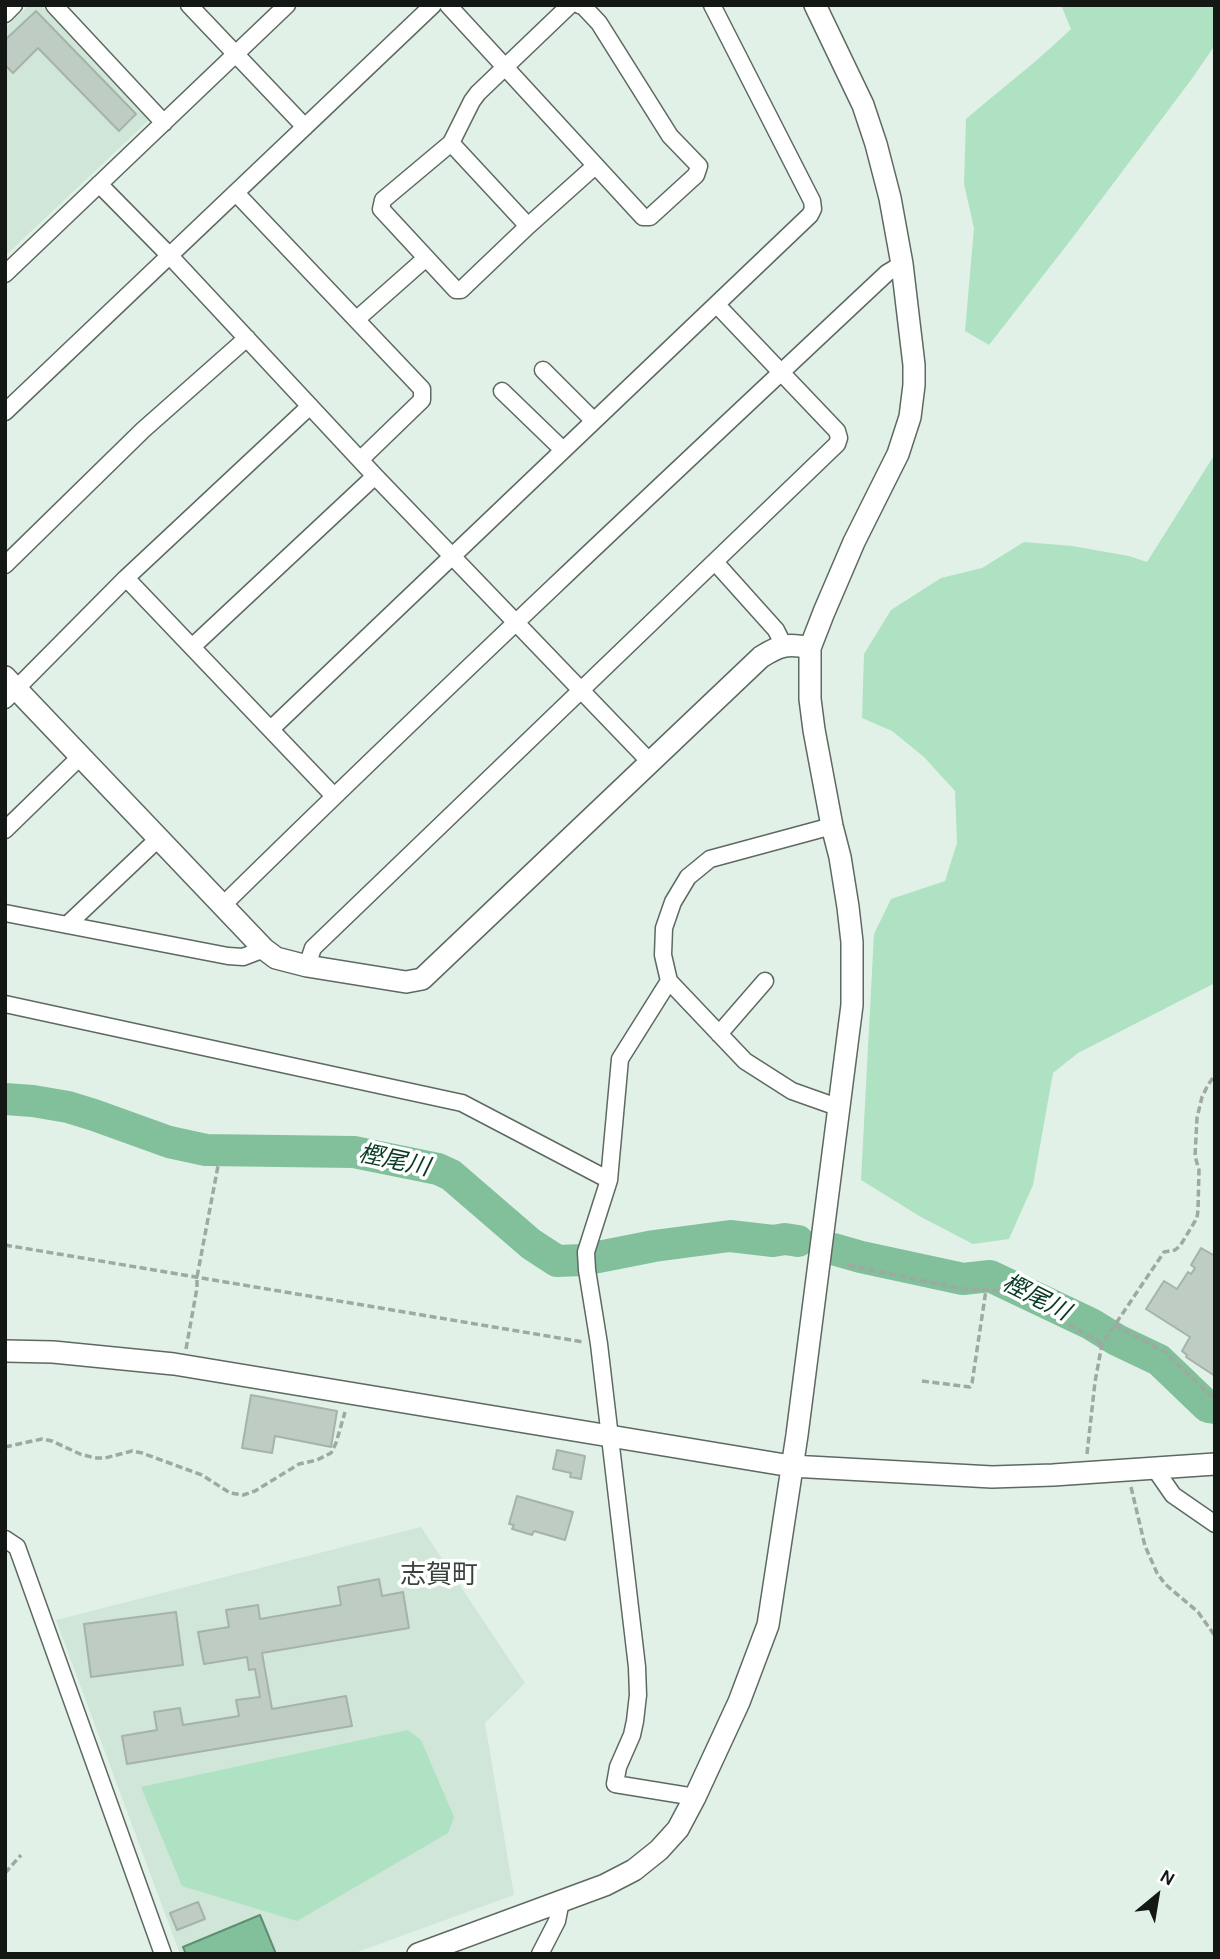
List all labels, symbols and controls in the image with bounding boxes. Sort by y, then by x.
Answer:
water label: 樫尾川 [356,1139,432,1183]
water label: 樫尾川 [997,1269,1075,1327]
district label: 志賀町 [400,1560,478,1592]
north arrow [1122,1861,1192,1931]
text: N [1156,1865,1179,1891]

